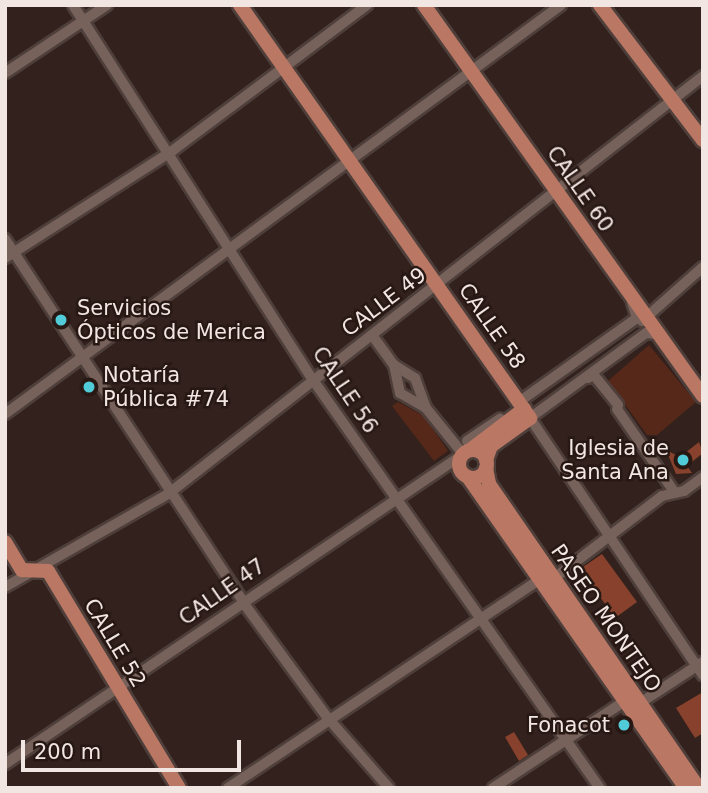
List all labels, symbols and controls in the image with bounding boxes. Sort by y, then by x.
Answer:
street label: CALLE 60 [541,141,619,237]
street label: CALLE 49 [337,262,431,342]
street label: CALLE 58 [453,278,531,374]
place label: Servicios Ópticos de Merica [77,295,266,345]
marker: Servicios Ópticos de Merica [51,310,71,330]
street label: CALLE 56 [307,342,383,438]
place label: Notaría Pública #74 [103,362,229,412]
marker: Notaría Pública #74 [81,379,97,395]
place label: Iglesia de Santa Ana [561,435,669,485]
marker: Iglesia de Santa Ana [675,452,691,468]
street label: PASEO MONTEJO [546,539,666,697]
street label: CALLE 47 [174,553,270,631]
street label: CALLE 52 [79,594,151,692]
place label: Fonacot [527,712,610,738]
marker: Fonacot [616,717,632,733]
scale bar [24,726,245,770]
text: 200 m [34,740,101,764]

